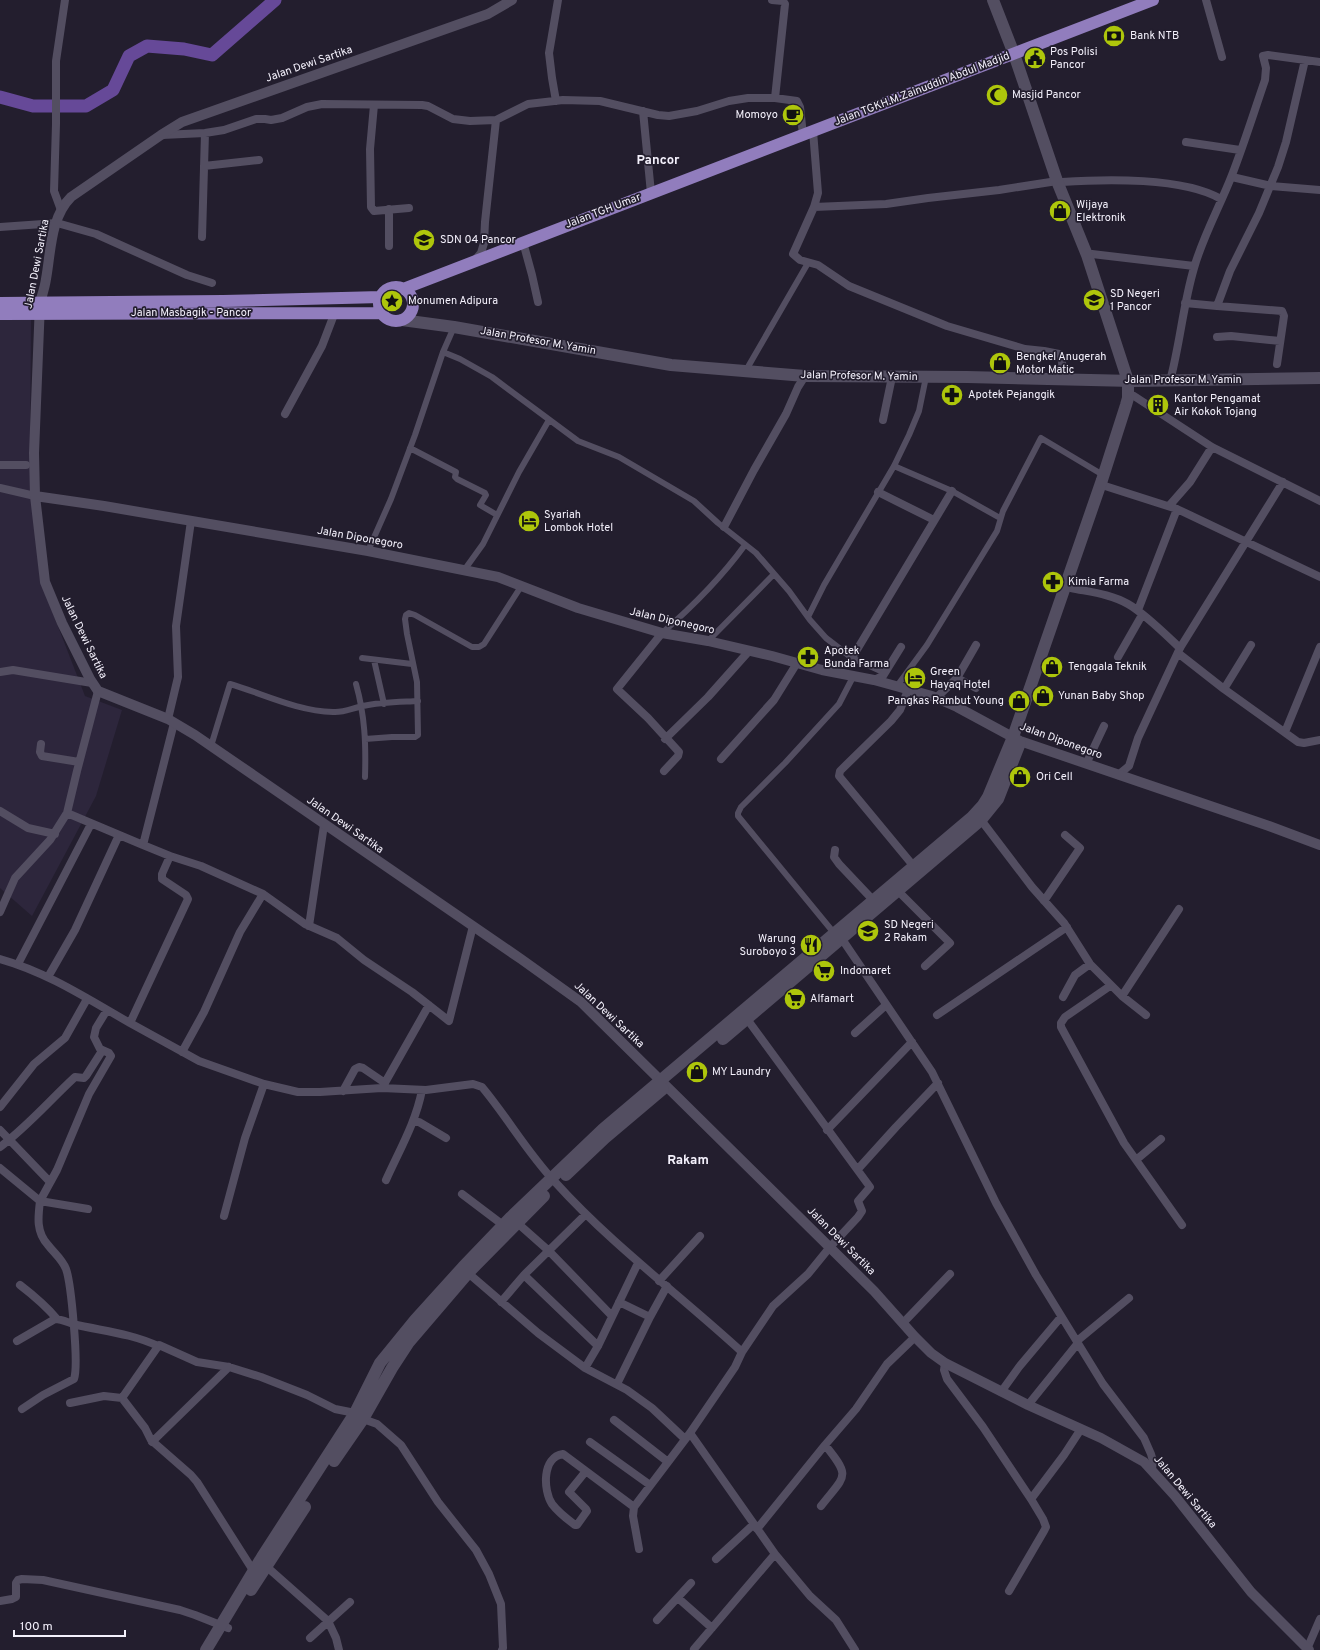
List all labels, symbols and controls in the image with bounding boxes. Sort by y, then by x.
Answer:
bank icon: Bank NTB [1101,23,1127,49]
place label: Bank NTB [1130,29,1179,43]
street label: Jalan Dewi Sartika [264,43,354,85]
public building icon: Pos Polisi Pancor [1022,45,1048,71]
place label: Pos Polisi Pancor [1050,45,1097,72]
street label: Jalan TGKH.M.Zainuddin Abdul Madjid [832,49,1012,129]
mosque icon: Masjid Pancor [984,82,1010,108]
place label: Masjid Pancor [1012,88,1081,102]
cafe icon: Momoyo [780,102,806,128]
place label: Momoyo [736,108,778,122]
district label: Pancor [637,153,680,169]
street label: Jalan TGH Umar [563,190,643,232]
shop icon: Wijaya Elektronik [1047,198,1073,224]
place label: Wijaya Elektronik [1076,198,1126,225]
street label: Jalan Dewi Sartika [21,218,53,310]
school or university icon: SDN 04 Pancor [411,227,437,253]
place label: SDN 04 Pancor [440,233,517,247]
school or university icon: SD Negeri 1 Pancor [1081,287,1107,313]
place label: SD Negeri 1 Pancor [1110,287,1160,314]
place icon: Monumen Adipura [379,288,405,314]
place label: Monumen Adipura [408,294,498,308]
street label: Jalan Masbagik - Pancor [131,306,252,320]
street label: Jalan Profesor M. Yamin [479,324,597,358]
shop icon: Bengkel Anugerah Motor Matic [987,350,1013,376]
place label: Bengkel Anugerah Motor Matic [1016,350,1106,377]
street label: Jalan Profesor M. Yamin [800,368,918,384]
street label: Jalan Profesor M. Yamin [1124,373,1242,387]
pharmacy icon: Apotek Pejanggik [939,382,965,408]
place label: Apotek Pejanggik [968,388,1055,402]
building icon: Kantor Pengamat Air Kokok Tojang [1145,392,1171,418]
place label: Kantor Pengamat Air Kokok Tojang [1174,392,1261,419]
hotel icon: Syariah Lombok Hotel [516,508,542,534]
place label: Syariah Lombok Hotel [544,508,613,535]
street label: Jalan Diponegoro [316,524,404,552]
pharmacy icon: Kimia Farma [1040,569,1066,595]
place label: Kimia Farma [1068,575,1129,589]
street label: Jalan Dewi Sartika [58,593,110,681]
street label: Jalan Diponegoro [628,604,716,638]
pharmacy icon: Apotek Bunda Farma [795,644,821,670]
place label: Apotek Bunda Farma [824,644,889,671]
shop icon: Tenggala Teknik [1039,654,1065,680]
place label: Tenggala Teknik [1068,660,1147,674]
hotel icon: Green Hayaq Hotel [902,665,928,691]
place label: Green Hayaq Hotel [930,665,990,692]
shop icon: Yunan Baby Shop [1030,683,1056,709]
shop icon: Pangkas Rambut Young [1006,688,1032,714]
place label: Yunan Baby Shop [1058,689,1144,703]
place label: Pangkas Rambut Young [888,694,1004,708]
street label: Jalan Diponegoro [1018,720,1104,762]
shop icon: Ori Cell [1007,764,1033,790]
place label: Ori Cell [1036,770,1073,784]
street label: Jalan Dewi Sartika [304,793,386,857]
school or university icon: SD Negeri 2 Rakam [855,918,881,944]
place label: SD Negeri 2 Rakam [884,918,934,945]
place label: Warung Suroboyo 3 [739,932,796,959]
restaurant icon: Warung Suroboyo 3 [798,932,824,958]
supermarket icon: Indomaret [811,958,837,984]
place label: Indomaret [840,964,891,978]
street label: Jalan Dewi Sartika [571,979,647,1051]
supermarket icon: Alfamart [782,986,808,1012]
place label: Alfamart [810,992,854,1006]
shop icon: MY Laundry [684,1059,710,1085]
place label: MY Laundry [712,1065,771,1079]
district label: Rakam [667,1153,709,1169]
street label: Jalan Dewi Sartika [804,1204,878,1278]
street label: Jalan Dewi Sartika [1150,1453,1220,1531]
scale bar [14,1612,125,1638]
text: 100 m [20,1619,53,1635]

